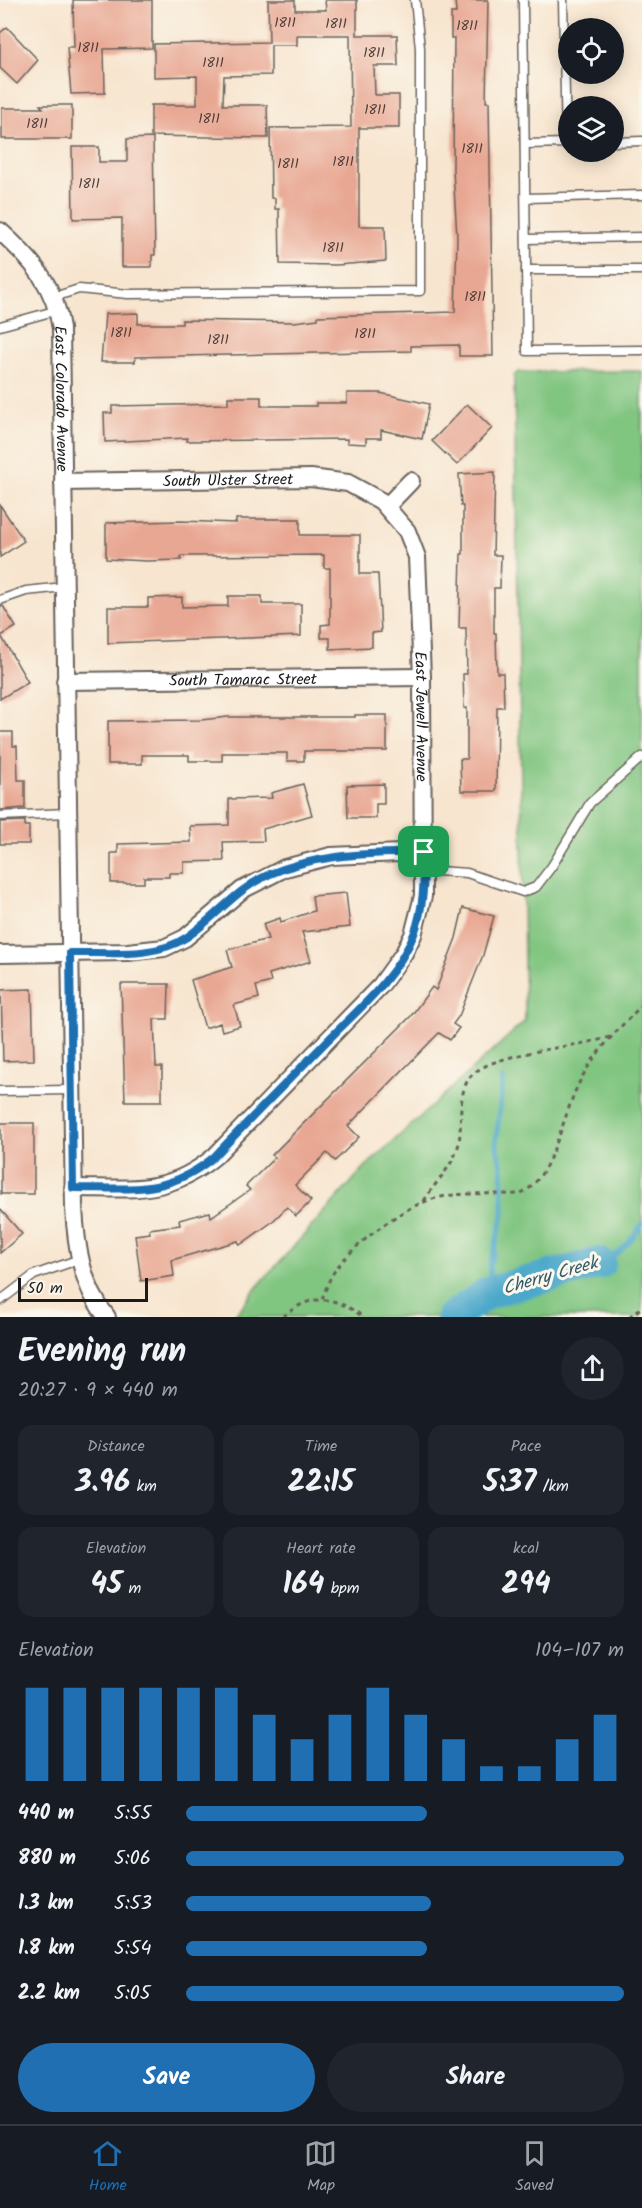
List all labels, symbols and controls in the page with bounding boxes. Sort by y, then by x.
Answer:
house number: 1811 [274,12,296,34]
house number: 1811 [325,13,347,35]
house number: 1811 [456,15,478,37]
map controls [558,18,624,162]
button: locate [558,18,624,84]
house number: 1811 [77,37,99,59]
house number: 1811 [363,42,385,64]
house number: 1811 [202,52,224,74]
button: layers [558,96,624,162]
house number: 1811 [364,99,386,121]
house number: 1811 [198,108,220,130]
house number: 1811 [26,113,48,135]
house number: 1811 [461,138,483,160]
house number: 1811 [332,151,354,173]
house number: 1811 [277,153,299,175]
house number: 1811 [78,173,100,195]
house number: 1811 [322,237,344,259]
house number: 1811 [464,286,486,308]
house number: 1811 [110,322,132,344]
house number: 1811 [354,323,376,345]
street label: East Colorado Avenue [47,326,74,472]
house number: 1811 [207,329,229,351]
street label: South Ulster Street [162,467,294,494]
street label: East Jewell Avenue [407,651,433,782]
street label: South Tamarac Street [169,667,318,694]
pin [398,826,449,877]
icon: arrive [407,835,440,868]
water label: Cherry Creek [500,1248,604,1304]
scale bar [18,1275,148,1302]
text: 50 m [27,1276,63,1301]
text: Evening run [18,1326,186,1379]
button: share [561,1337,624,1400]
text: 20:27 · 9 × 440 m [18,1375,178,1407]
text: Distance [87,1434,145,1459]
text: Time [305,1434,337,1459]
text: Pace [511,1434,541,1459]
text: 3.96 [75,1459,130,1507]
text: 22:15 [288,1459,354,1507]
text: 5:37 [483,1459,536,1507]
text: km [130,1474,157,1499]
text: /km [536,1474,569,1499]
text: Elevation [86,1536,146,1561]
text: Heart rate [286,1536,356,1561]
text: kcal [513,1536,539,1561]
text: 45 [91,1561,122,1609]
text: 164 [283,1561,324,1609]
text: 294 [501,1561,551,1609]
text: m [122,1576,141,1601]
text: bpm [324,1576,359,1601]
text: Elevation [18,1635,94,1667]
text: 104–107 m [535,1635,624,1667]
text: 440 m [18,1798,74,1830]
text: 5:55 [114,1798,151,1830]
text: 880 m [18,1843,76,1875]
text: 5:06 [114,1843,151,1875]
text: 1.3 km [18,1888,74,1920]
text: 5:53 [114,1888,152,1920]
text: 1.8 km [18,1933,75,1965]
text: 5:54 [114,1933,151,1965]
text: 2.2 km [18,1978,80,2010]
text: 5:05 [114,1978,150,2010]
button: Save [18,2043,315,2112]
button: Share [327,2043,624,2112]
tab: Home [89,2137,127,2198]
tab: Map [304,2137,337,2198]
tab: Saved [515,2137,553,2198]

